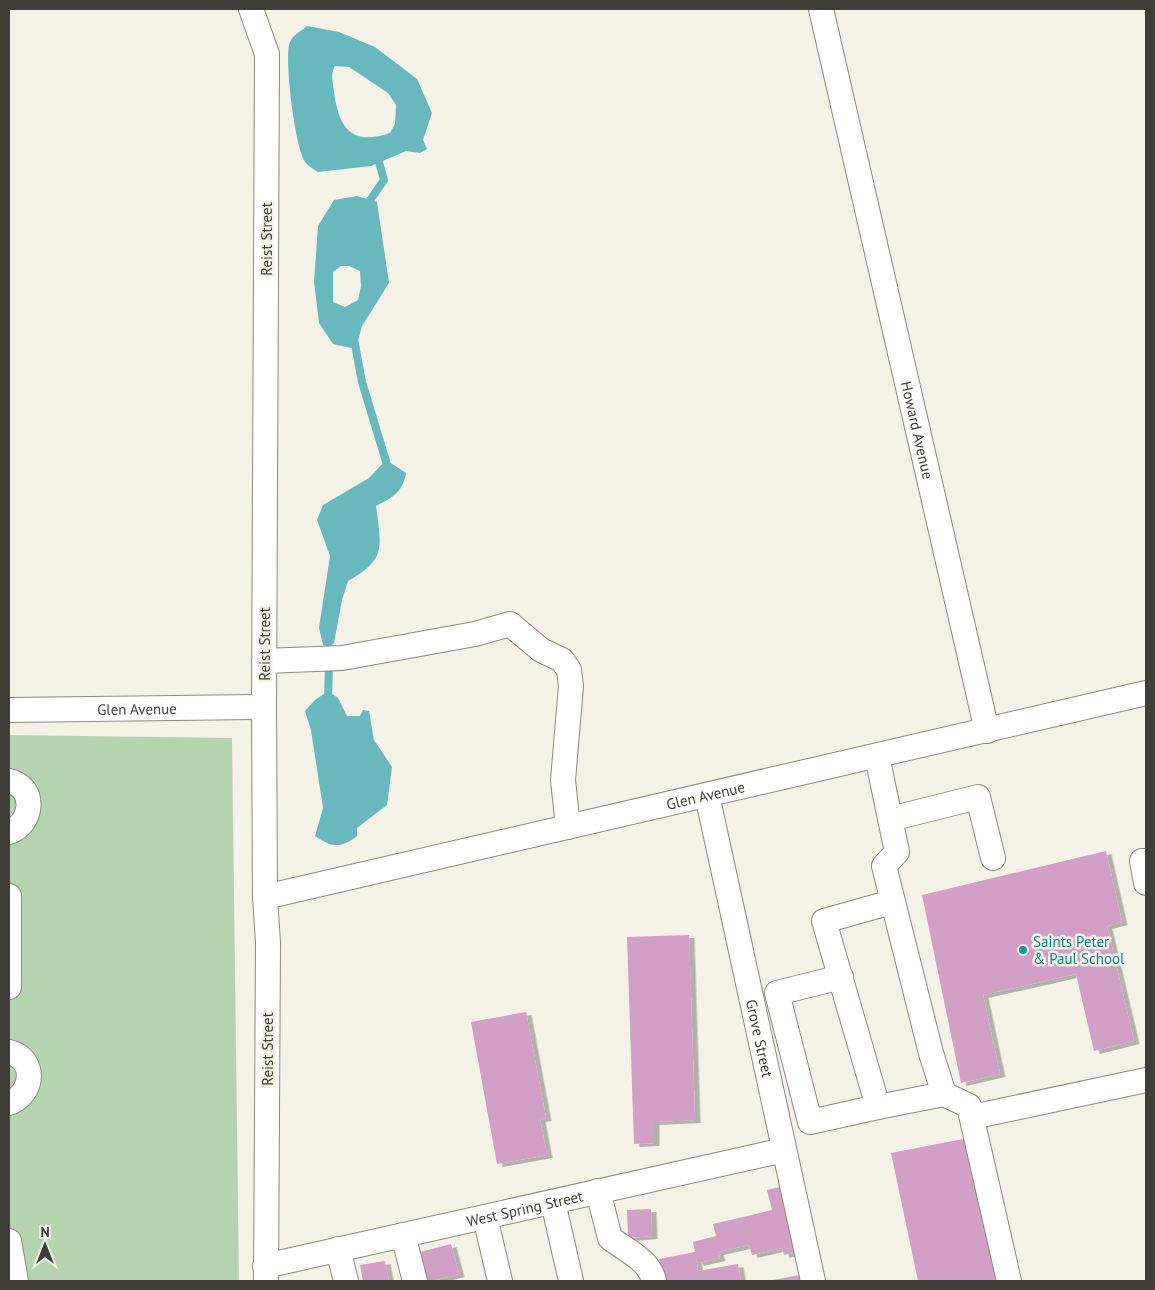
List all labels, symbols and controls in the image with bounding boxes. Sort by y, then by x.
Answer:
street label: Reist Street [257,202,276,276]
street label: Howard Avenue [897,379,938,481]
street label: Reist Street [255,607,274,681]
street label: Glen Avenue [97,699,177,718]
street label: Glen Avenue [664,777,746,813]
place label: Saints Peter & Paul School [1033,932,1125,968]
marker: Saints Peter & Paul School [1017,944,1029,956]
street label: Grove Street [742,998,778,1079]
street label: Reist Street [258,1012,277,1086]
street label: West Spring Street [465,1186,585,1230]
north arrow [20,1220,70,1270]
text: N [40,1223,50,1241]

